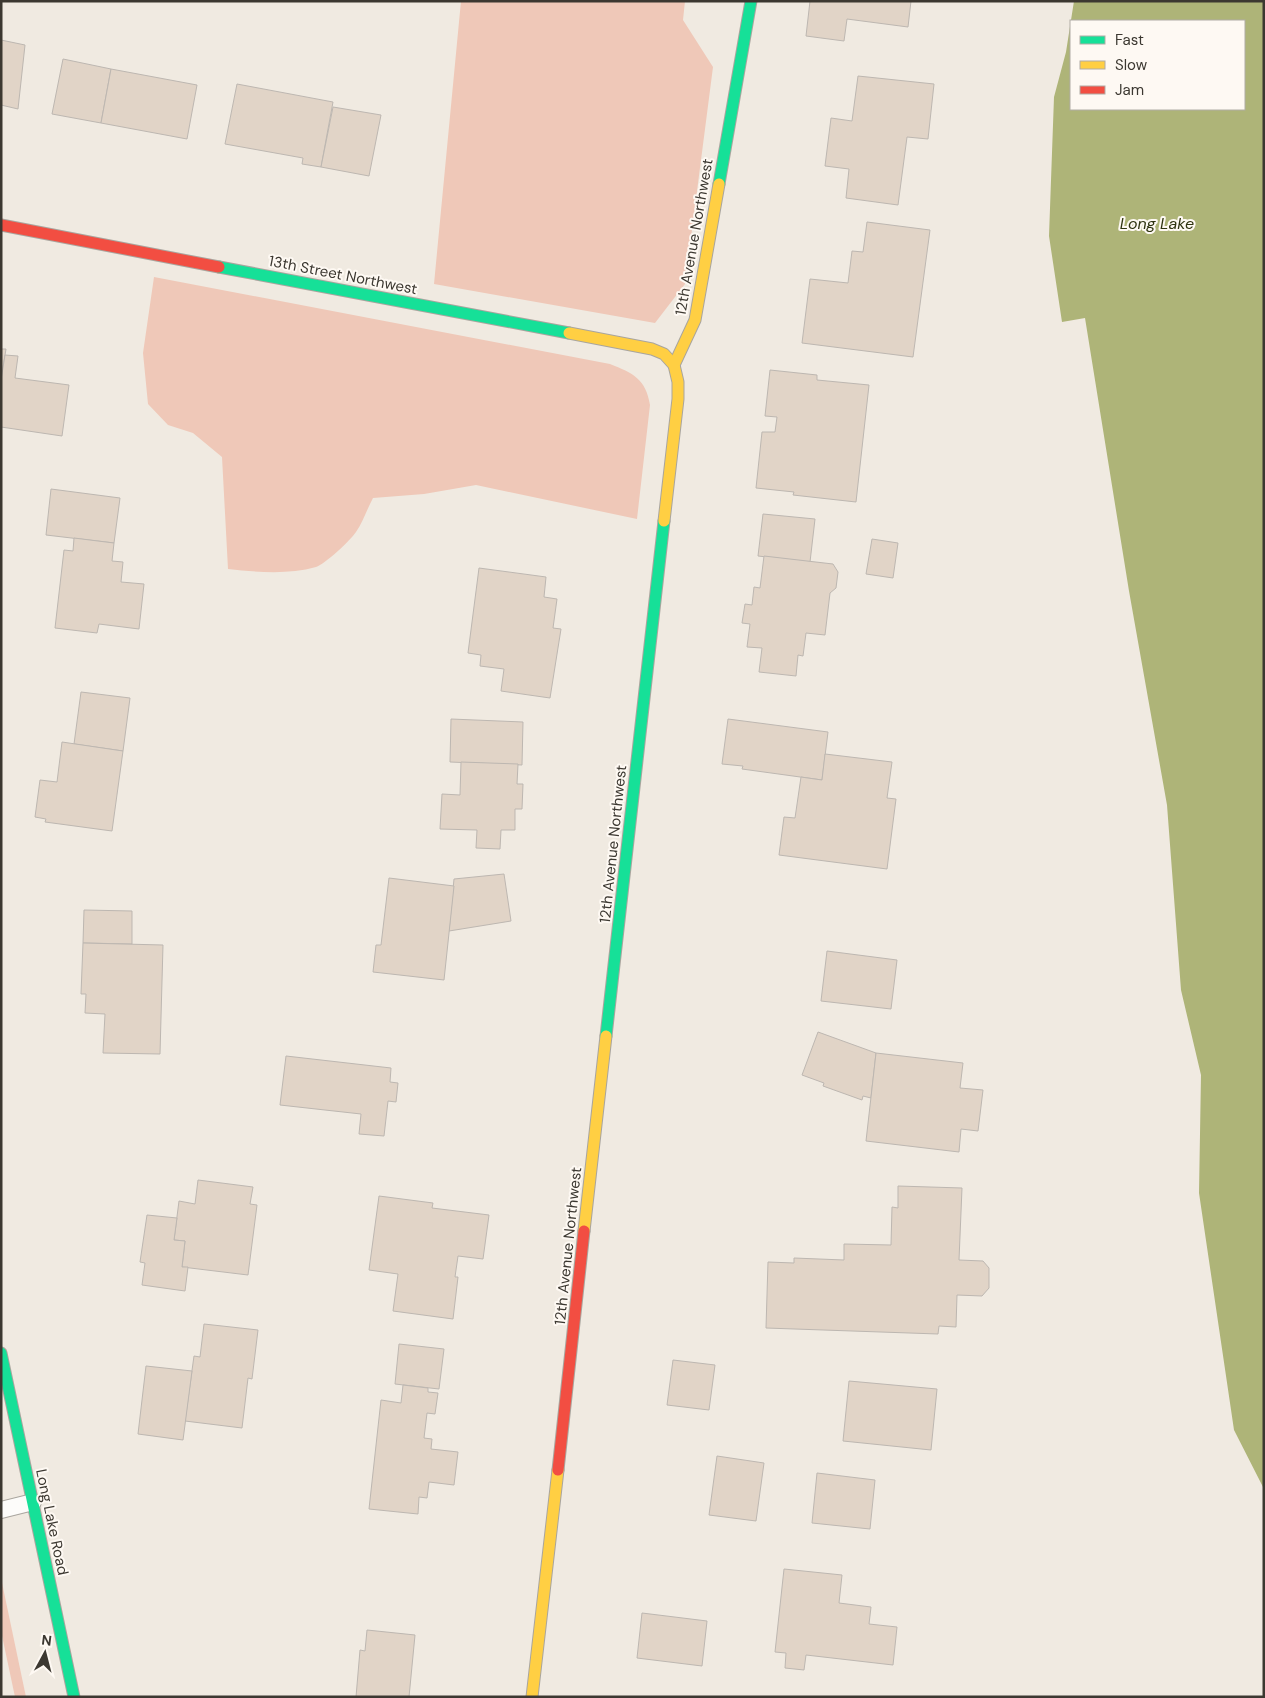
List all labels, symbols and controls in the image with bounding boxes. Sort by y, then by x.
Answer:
legend [1070,20,1245,110]
text: Fast [1115,30,1144,50]
text: Slow [1115,55,1148,75]
text: Jam [1115,80,1144,100]
street label: 12th Avenue Northwest [670,157,718,317]
water label: Long Lake [1120,213,1194,234]
street label: 13th Street Northwest [267,251,419,299]
street label: 12th Avenue Northwest [595,764,631,924]
street label: 12th Avenue Northwest [550,1166,586,1326]
street label: Long Lake Road [31,1467,73,1577]
north arrow [20,1628,70,1678]
text: N [40,1631,53,1650]

